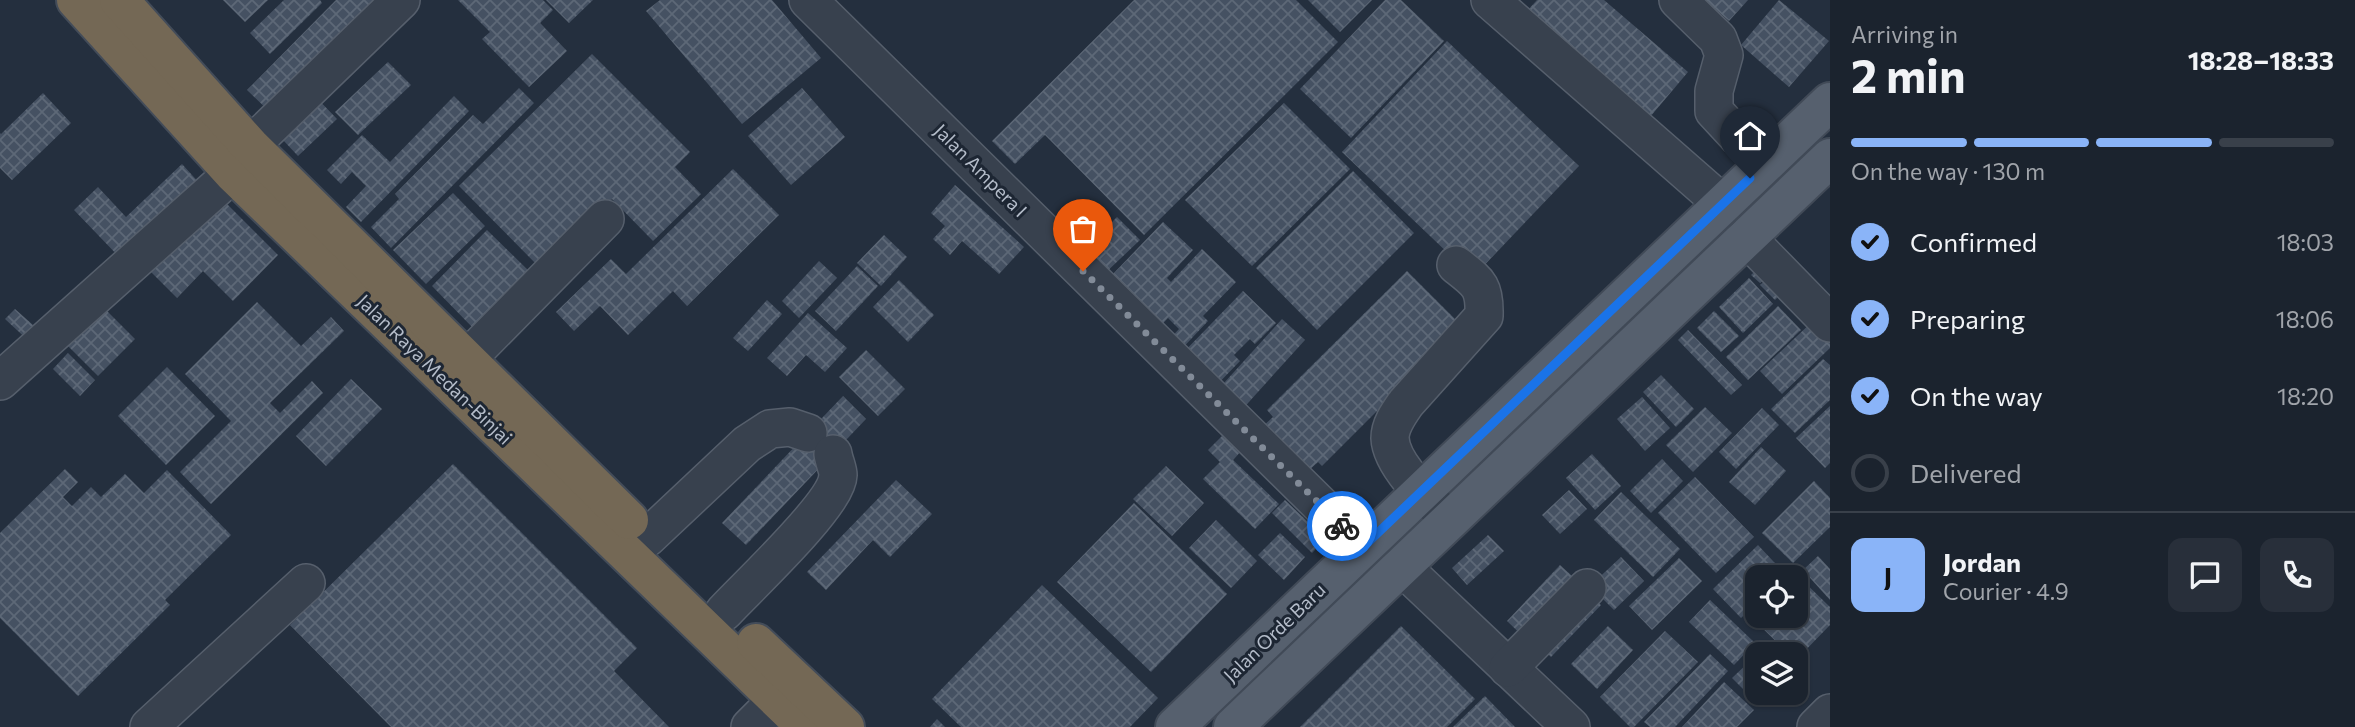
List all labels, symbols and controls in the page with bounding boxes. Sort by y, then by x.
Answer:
text: Arriving in [1851,20,1958,48]
text: 18:28–18:33 [2188,44,2334,75]
text: 2 min [1851,46,1966,102]
pin [1720,106,1780,178]
icon: home [1731,117,1769,155]
street label: Jalan Ampera I [930,119,1032,221]
text: On the way · 130 m [1851,157,2045,185]
pin [1053,199,1113,271]
icon: bag [1064,210,1102,248]
icon: check [1851,223,1889,261]
text: Confirmed [1910,226,2037,257]
text: 18:03 [2277,228,2334,256]
street label: Jalan Raya Medan-Binjai [353,289,517,449]
icon: check [1851,300,1889,338]
text: Preparing [1910,303,2025,334]
text: 18:06 [2276,305,2334,333]
icon: check [1851,377,1889,415]
text: On the way [1910,380,2043,411]
text: 18:20 [2277,382,2334,410]
text: Delivered [1910,457,2021,488]
courier [1307,491,1377,561]
icon: bike [1323,507,1361,545]
button: chat [2168,538,2242,612]
button: phone [2260,538,2334,612]
text: Jordan [1943,546,2021,577]
text: J [1884,560,1892,591]
map controls [1745,565,1808,705]
button: locate [1745,565,1808,628]
text: Courier · 4.9 [1943,577,2069,605]
street label: Jalan Orde Baru [1218,578,1330,686]
button: layers [1745,642,1808,705]

